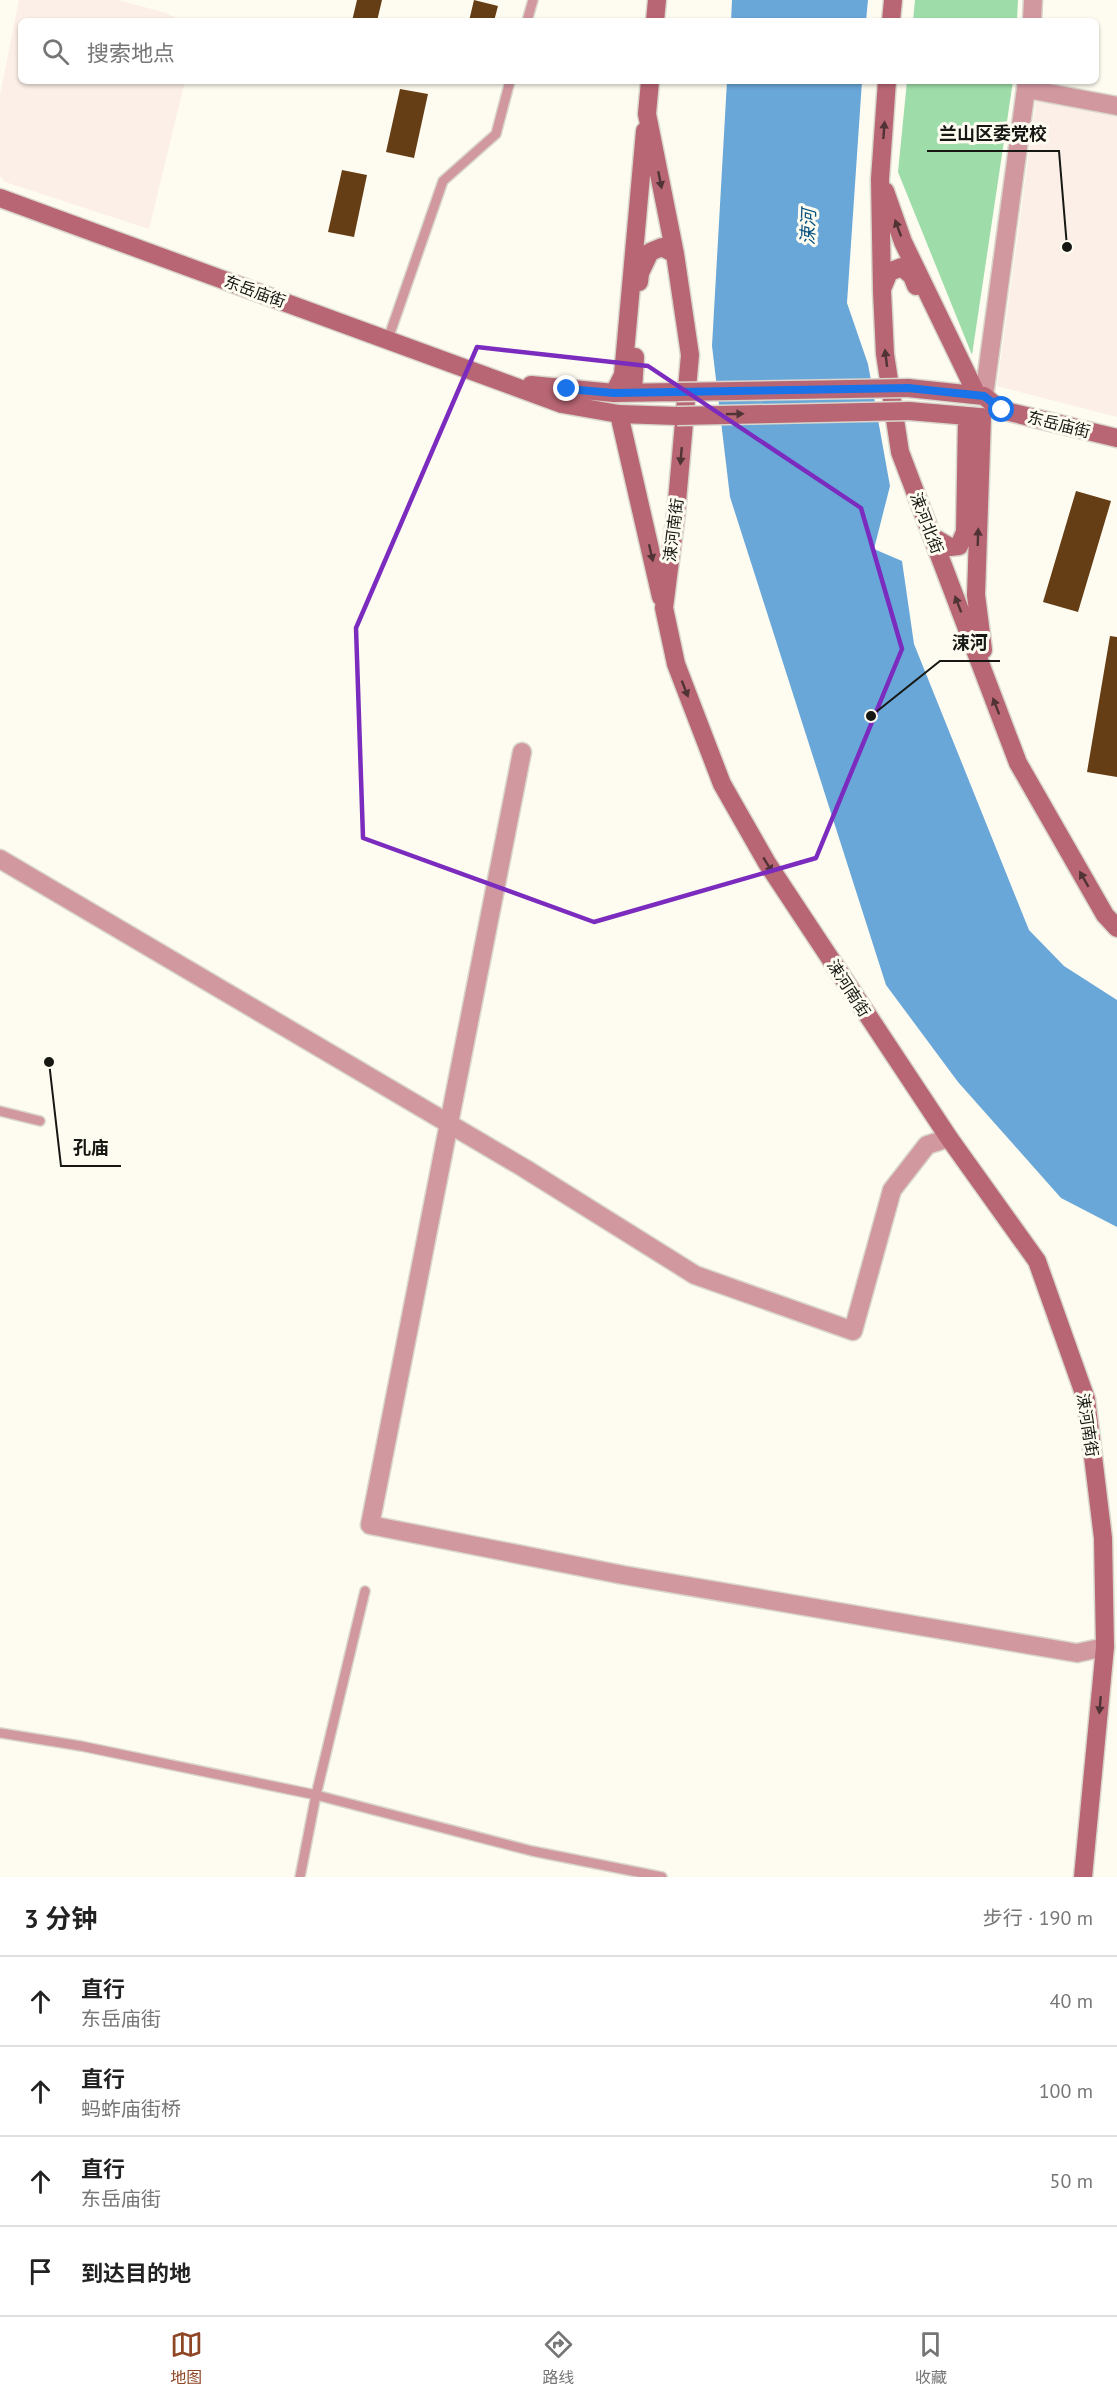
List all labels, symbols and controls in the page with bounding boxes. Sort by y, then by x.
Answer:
search box [18,18,1099,84]
icon: search [39,35,72,68]
text: 搜索地点 [87,39,175,67]
callout: 兰山区委党校 [927,115,1059,151]
one-way arrow [879,120,888,139]
text: 兰山区委党校 [939,122,1047,145]
one-way arrow [656,171,665,190]
water label: 涑河 [796,206,820,245]
one-way arrow [893,219,902,237]
street label: 东岳庙街 [222,271,288,311]
one-way arrow [881,348,891,367]
route end [553,375,579,401]
route start [988,396,1014,422]
street label: 东岳庙街 [1026,407,1092,441]
one-way arrow [726,410,745,419]
one-way arrow [676,447,686,466]
street label: 涑河北街 [906,490,948,556]
street label: 涑河南街 [659,497,687,563]
one-way arrow [974,527,983,546]
one-way arrow [646,544,656,562]
one-way arrow [953,595,962,613]
callout: 涑河 [940,625,1000,661]
text: 涑河 [952,631,988,654]
one-way arrow [681,680,691,698]
one-way arrow [991,697,1001,715]
one-way arrow [763,857,774,873]
one-way arrow [1080,871,1090,888]
street label: 涑河南街 [823,956,875,1020]
callout: 孔庙 [61,1130,121,1166]
text: 孔庙 [73,1136,109,1159]
street label: 涑河南街 [1073,1392,1103,1458]
one-way arrow [1095,1696,1105,1715]
text: 3 分钟 [24,1902,97,1935]
text: 步行 · 190 m [983,1905,1093,1931]
text: 直行 [81,1975,125,2003]
icon: ahead [24,1985,57,2018]
text: 40 m [1050,1988,1093,2014]
text: 东岳庙街 [81,2006,161,2032]
text: 直行 [81,2065,125,2093]
icon: ahead [24,2075,57,2108]
text: 100 m [1039,2078,1093,2104]
text: 蚂蚱庙街桥 [81,2096,181,2122]
text: 直行 [81,2155,125,2183]
icon: ahead [24,2165,57,2198]
text: 50 m [1050,2168,1093,2194]
text: 东岳庙街 [81,2186,161,2212]
icon: arrive [24,2255,57,2288]
text: 到达目的地 [81,2259,191,2287]
tab: 地图 [170,2328,203,2388]
tab: 路线 [542,2328,575,2388]
tab: 收藏 [914,2328,947,2388]

